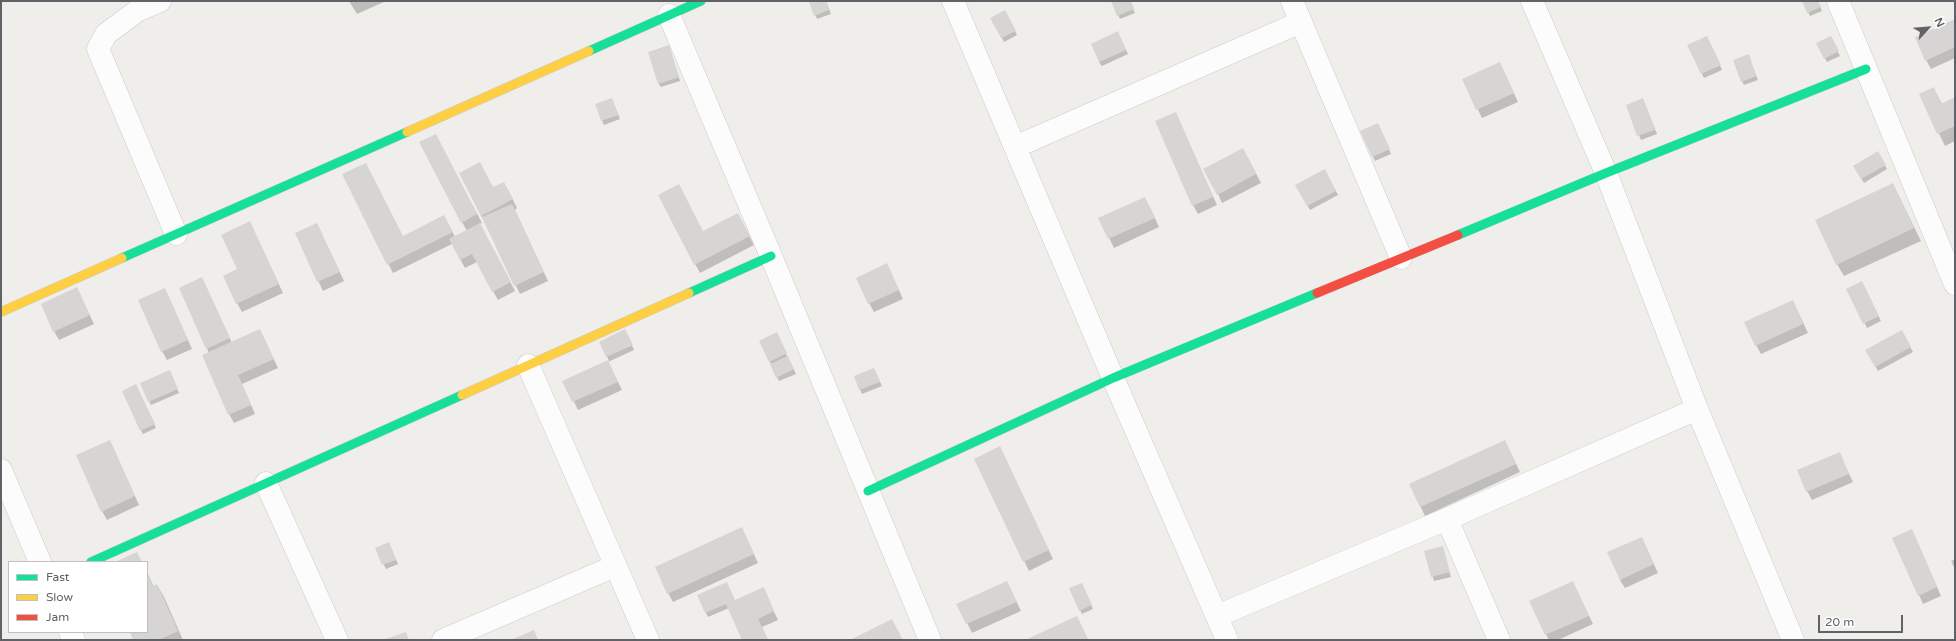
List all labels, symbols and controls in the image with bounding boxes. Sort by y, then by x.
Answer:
north arrow [1908,8,1948,48]
text: N [1931,16,1947,29]
legend [8,561,148,633]
text: Fast [46,570,69,584]
text: Slow [46,590,73,604]
scale bar [1820,607,1905,633]
text: Jam [46,610,69,624]
text: 20 m [1825,615,1854,629]

